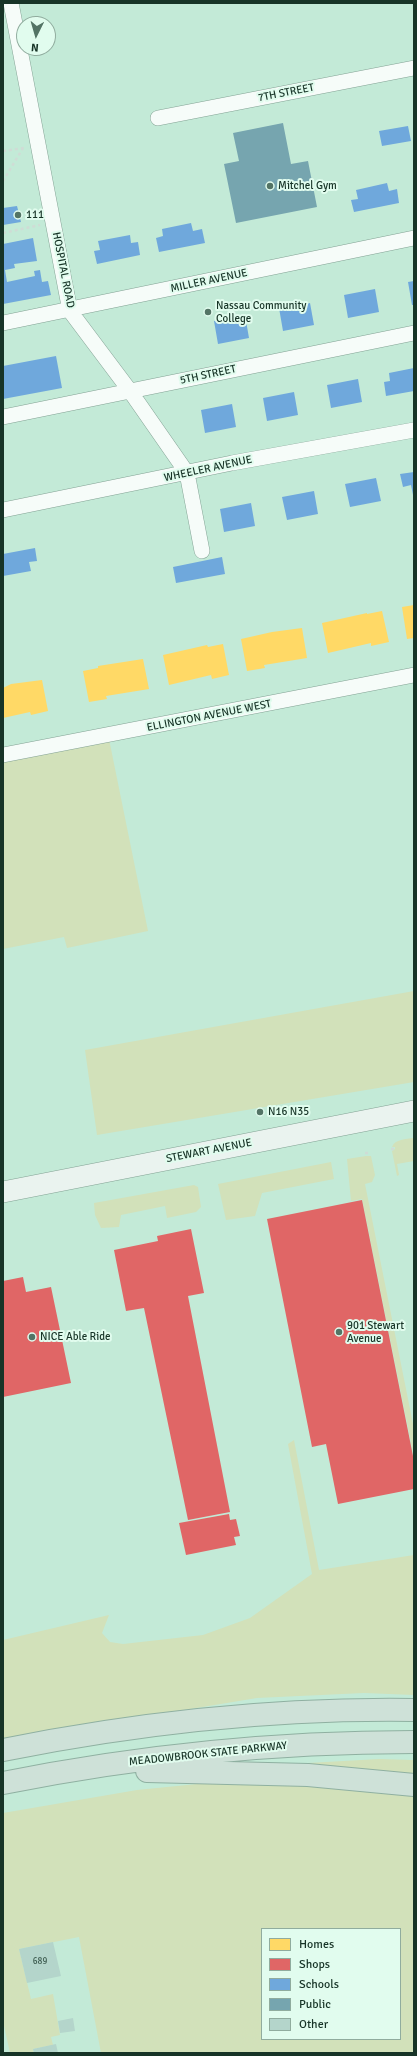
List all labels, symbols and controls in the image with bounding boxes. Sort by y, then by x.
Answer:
north arrow [16,16,56,56]
text: N [31,41,39,54]
street label: 7TH STREET [257,81,315,105]
place label: Mitchel Gym [278,179,337,193]
marker: Mitchel Gym [265,181,275,191]
place label: 111 [26,208,44,222]
marker: 111 [13,210,23,220]
street label: HOSPITAL ROAD [49,231,77,309]
street label: MILLER AVENUE [169,266,249,296]
place label: Nassau Community College [216,299,306,325]
marker: Nassau Community College [203,307,213,317]
street label: 5TH STREET [179,363,237,387]
street label: WHEELER AVENUE [163,453,253,485]
street label: ELLINGTON AVENUE WEST [146,697,272,735]
place label: N16 N35 [268,1105,309,1119]
marker: N16 N35 [255,1107,265,1117]
street label: STEWART AVENUE [165,1136,253,1166]
place label: 901 Stewart Avenue [347,1319,404,1345]
marker: 901 Stewart Avenue [334,1327,344,1337]
place label: NICE Able Ride [40,1330,110,1344]
marker: NICE Able Ride [27,1332,37,1342]
street label: MEADOWBROOK STATE PARKWAY [128,1739,288,1769]
legend [261,1928,401,2040]
text: Homes [299,1937,334,1952]
house number: 689 [33,1957,47,1967]
text: Shops [299,1957,330,1972]
text: Schools [299,1977,339,1992]
text: Public [299,1997,331,2012]
text: Other [299,2017,328,2032]

